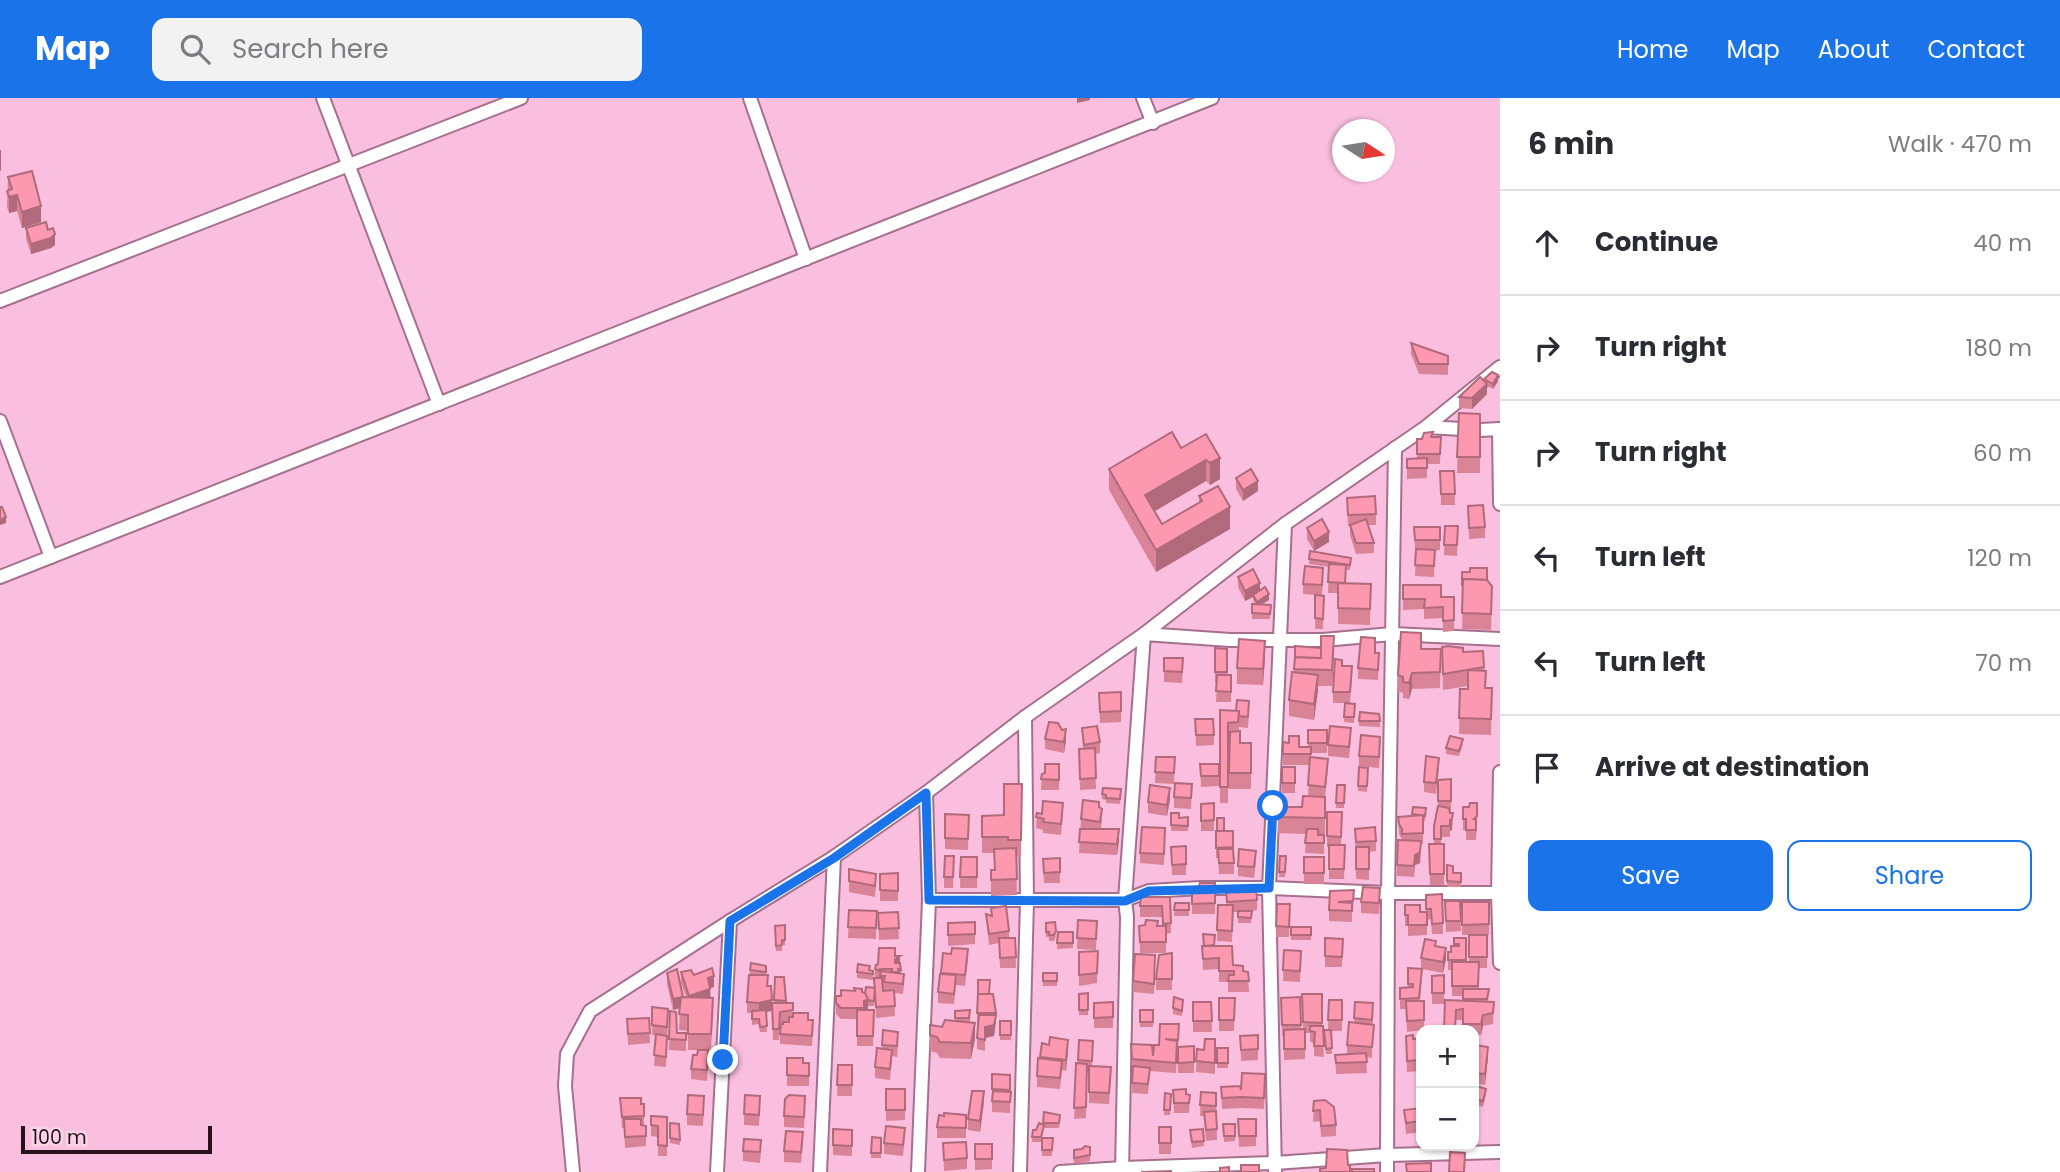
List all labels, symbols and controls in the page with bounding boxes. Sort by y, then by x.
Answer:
search box [152,18,642,81]
text: Map [35,25,110,72]
icon: search [176,30,214,68]
text: Search here [232,31,389,67]
text: Home [1617,33,1689,66]
text: Map [1727,33,1780,66]
text: About [1818,33,1889,66]
text: Contact [1927,33,2025,66]
north arrow [1332,119,1395,182]
text: 6 min [1528,122,1614,165]
text: Walk · 470 m [1888,128,2032,160]
icon: ahead [1528,224,1566,262]
text: Continue [1595,224,1718,260]
text: 40 m [1973,227,2032,259]
icon: right [1528,329,1566,367]
text: Turn right [1595,329,1727,365]
text: 180 m [1966,332,2032,364]
icon: right [1528,434,1566,472]
text: Turn right [1595,434,1727,470]
text: 60 m [1973,437,2032,469]
icon: left [1528,539,1566,577]
text: Turn left [1595,539,1706,575]
text: 120 m [1967,542,2032,574]
icon: left [1528,644,1566,682]
text: Turn left [1595,644,1706,680]
text: 70 m [1975,647,2032,679]
icon: arrive [1528,749,1566,787]
text: Arrive at destination [1595,749,1870,785]
route start [1257,790,1288,821]
button: Save [1528,840,1773,911]
button: Share [1787,840,2032,911]
map controls [1416,1025,1479,1151]
button: + [1416,1025,1479,1088]
route end [707,1044,738,1075]
button: − [1416,1088,1479,1151]
scale bar [21,1123,212,1155]
text: 100 m [32,1124,87,1151]

